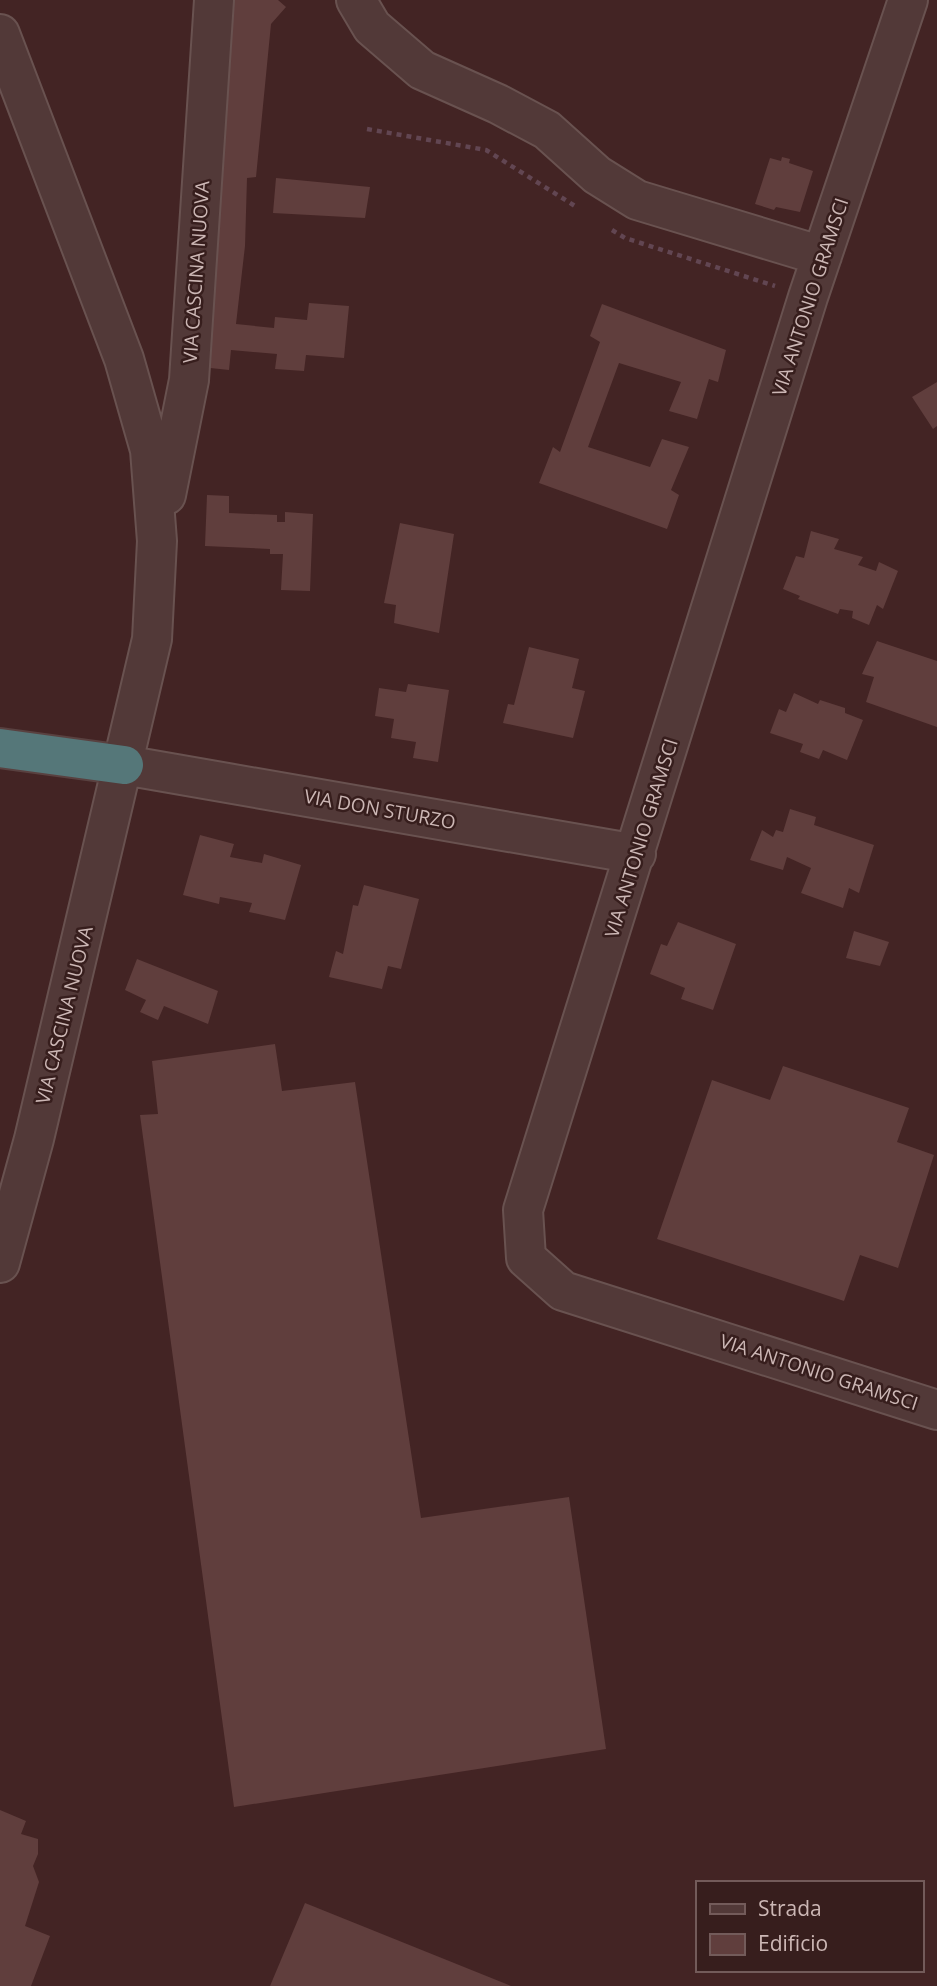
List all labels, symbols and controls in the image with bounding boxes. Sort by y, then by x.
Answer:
street label: VIA CASCINA NUOVA [177,180,215,364]
street label: VIA ANTONIO GRAMSCI [766,195,854,399]
street label: VIA ANTONIO GRAMSCI [598,735,684,941]
street label: VIA DON STURZO [302,783,458,835]
street label: VIA CASCINA NUOVA [29,923,99,1107]
street label: VIA ANTONIO GRAMSCI [717,1328,921,1416]
legend [696,1881,923,1972]
text: Strada [758,1894,822,1922]
text: Edificio [758,1929,828,1957]

